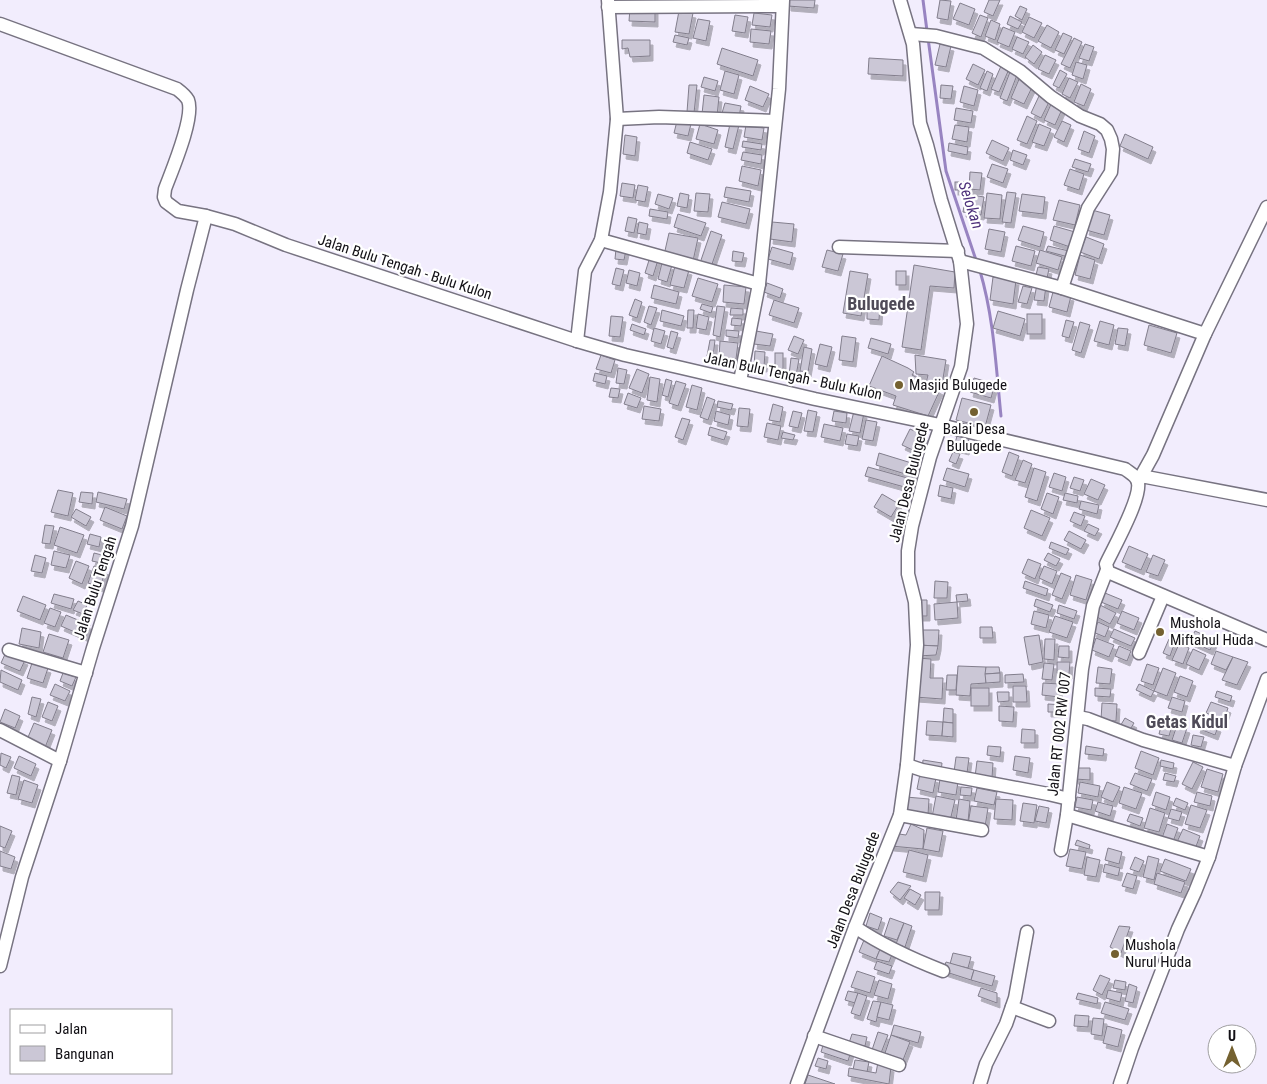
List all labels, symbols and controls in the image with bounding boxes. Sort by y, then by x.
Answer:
water label: Selokan [954,179,988,231]
street label: Jalan Bulu Tengah - Bulu Kulon [316,230,494,304]
district label: Bulugede [847,293,915,314]
street label: Jalan Bulu Tengah - Bulu Kulon [702,348,884,404]
place label: Masjid Bulugede [909,376,1007,394]
marker: Masjid Bulugede [893,379,905,391]
marker: Balai Desa Bulugede [968,406,980,418]
street label: Jalan Desa Bulugede [885,420,933,544]
place label: Balai Desa Bulugede [943,420,1005,455]
street label: Jalan Bulu Tengah [70,534,120,642]
place label: Mushola Miftahul Huda [1170,614,1254,649]
marker: Mushola Miftahul Huda [1154,626,1166,638]
street label: Jalan RT 002 RW 007 [1044,671,1074,797]
district label: Getas Kidul [1146,711,1228,732]
street label: Jalan Desa Bulugede [822,829,884,951]
place label: Mushola Nurul Huda [1125,936,1191,971]
marker: Mushola Nurul Huda [1109,948,1121,960]
legend [10,1009,172,1074]
text: Jalan [55,1020,87,1038]
north arrow [1207,1024,1257,1074]
text: U [1228,1028,1236,1044]
text: Bangunan [55,1045,114,1063]

